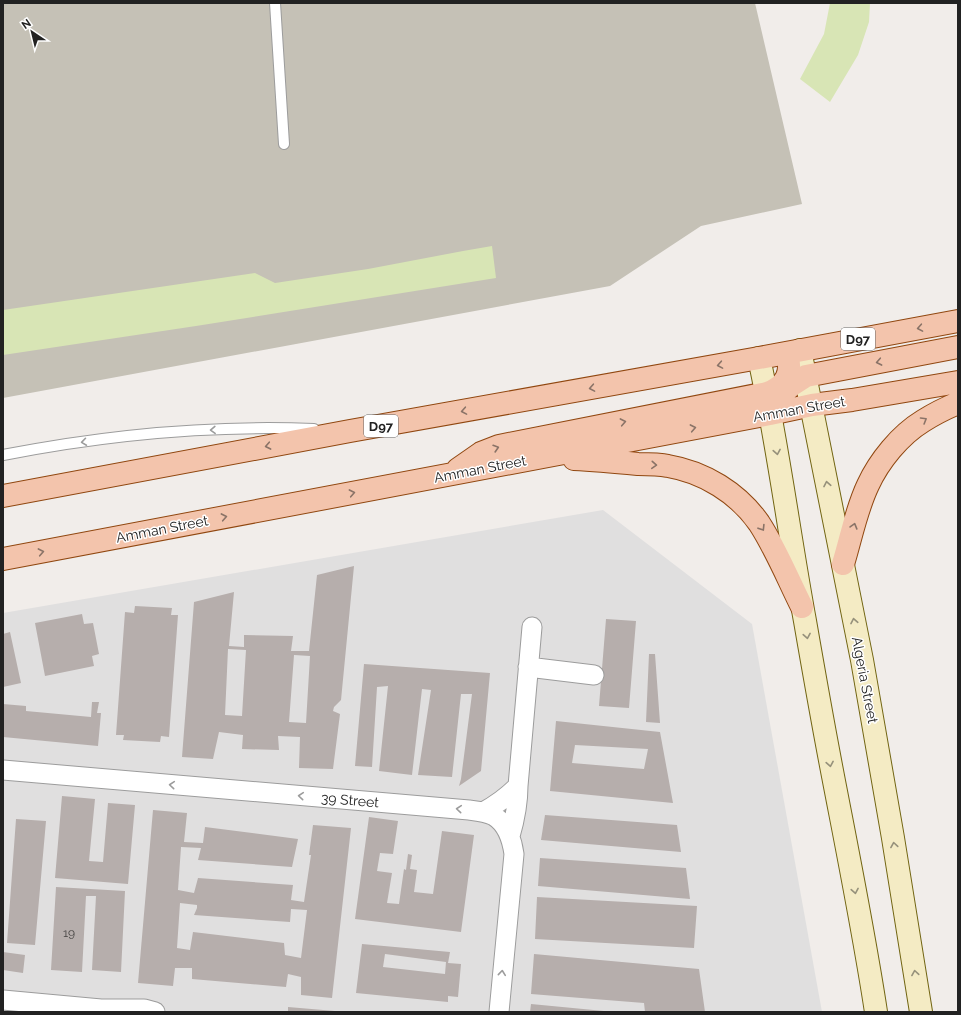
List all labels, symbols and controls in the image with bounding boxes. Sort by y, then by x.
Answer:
north arrow [12,12,52,52]
text: N [19,16,34,32]
one-way arrow [917,323,923,332]
road number: D97 [841,328,875,350]
one-way arrow [875,358,882,366]
one-way arrow [717,360,724,369]
one-way arrow [589,383,596,392]
street label: Amman Street [752,393,847,425]
one-way arrow [461,406,468,414]
road number: D97 [364,415,398,437]
one-way arrow [620,418,626,426]
one-way arrow [920,418,927,425]
one-way arrow [690,425,696,433]
one-way arrow [210,426,216,434]
one-way arrow [81,437,87,446]
one-way arrow [265,442,271,450]
one-way arrow [492,444,499,453]
one-way arrow [773,449,781,455]
street label: Amman Street [433,452,528,486]
one-way arrow [651,460,657,469]
one-way arrow [824,481,832,487]
one-way arrow [349,489,355,498]
street label: Amman Street [115,512,210,546]
one-way arrow [221,513,227,522]
one-way arrow [849,523,858,530]
one-way arrow [757,524,764,531]
one-way arrow [38,548,44,556]
one-way arrow [851,617,859,624]
one-way arrow [802,633,811,639]
street label: Algeria Street [849,635,881,725]
one-way arrow [826,760,834,767]
one-way arrow [169,780,175,789]
street label: 39 Street [320,789,380,811]
one-way arrow [298,791,305,800]
one-way arrow [456,805,462,814]
one-way arrow [891,842,899,848]
one-way arrow [851,888,859,894]
house number: 19 [63,926,75,940]
one-way arrow [498,970,507,976]
one-way arrow [911,970,920,977]

